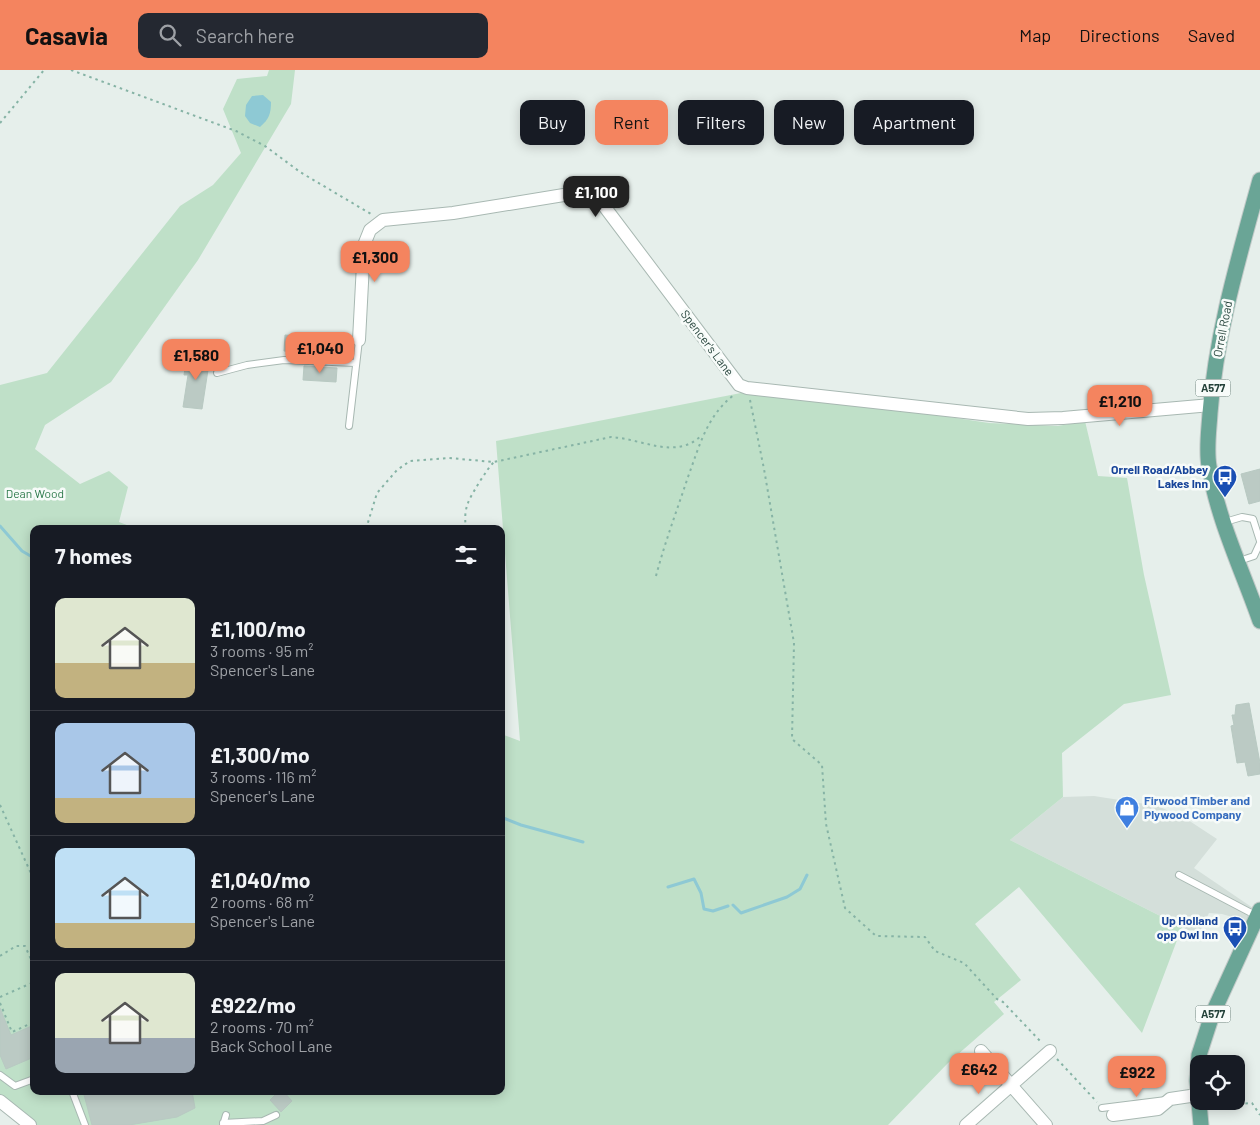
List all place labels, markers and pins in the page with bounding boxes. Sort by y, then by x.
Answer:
pin: £1,100 [555,176,637,218]
pin: £1,300 [334,240,416,283]
pin: £1,040 [279,332,361,374]
pin: £1,580 [155,338,237,381]
pin: £1,210 [1079,384,1161,427]
place label: Orrell Road/Abbey Lakes Inn [1111,462,1208,490]
bus stop icon: Orrell Road/Abbey Lakes Inn [1212,464,1238,498]
place label: Firwood Timber and Plywood Company [1144,793,1250,821]
shop icon: Firwood Timber and Plywood Company [1114,795,1140,829]
place label: Up Holland opp Owl Inn [1157,913,1218,941]
bus stop icon: Up Holland opp Owl Inn [1222,915,1248,949]
pin: £642 [949,1052,1009,1095]
pin: £922 [1107,1056,1167,1098]

